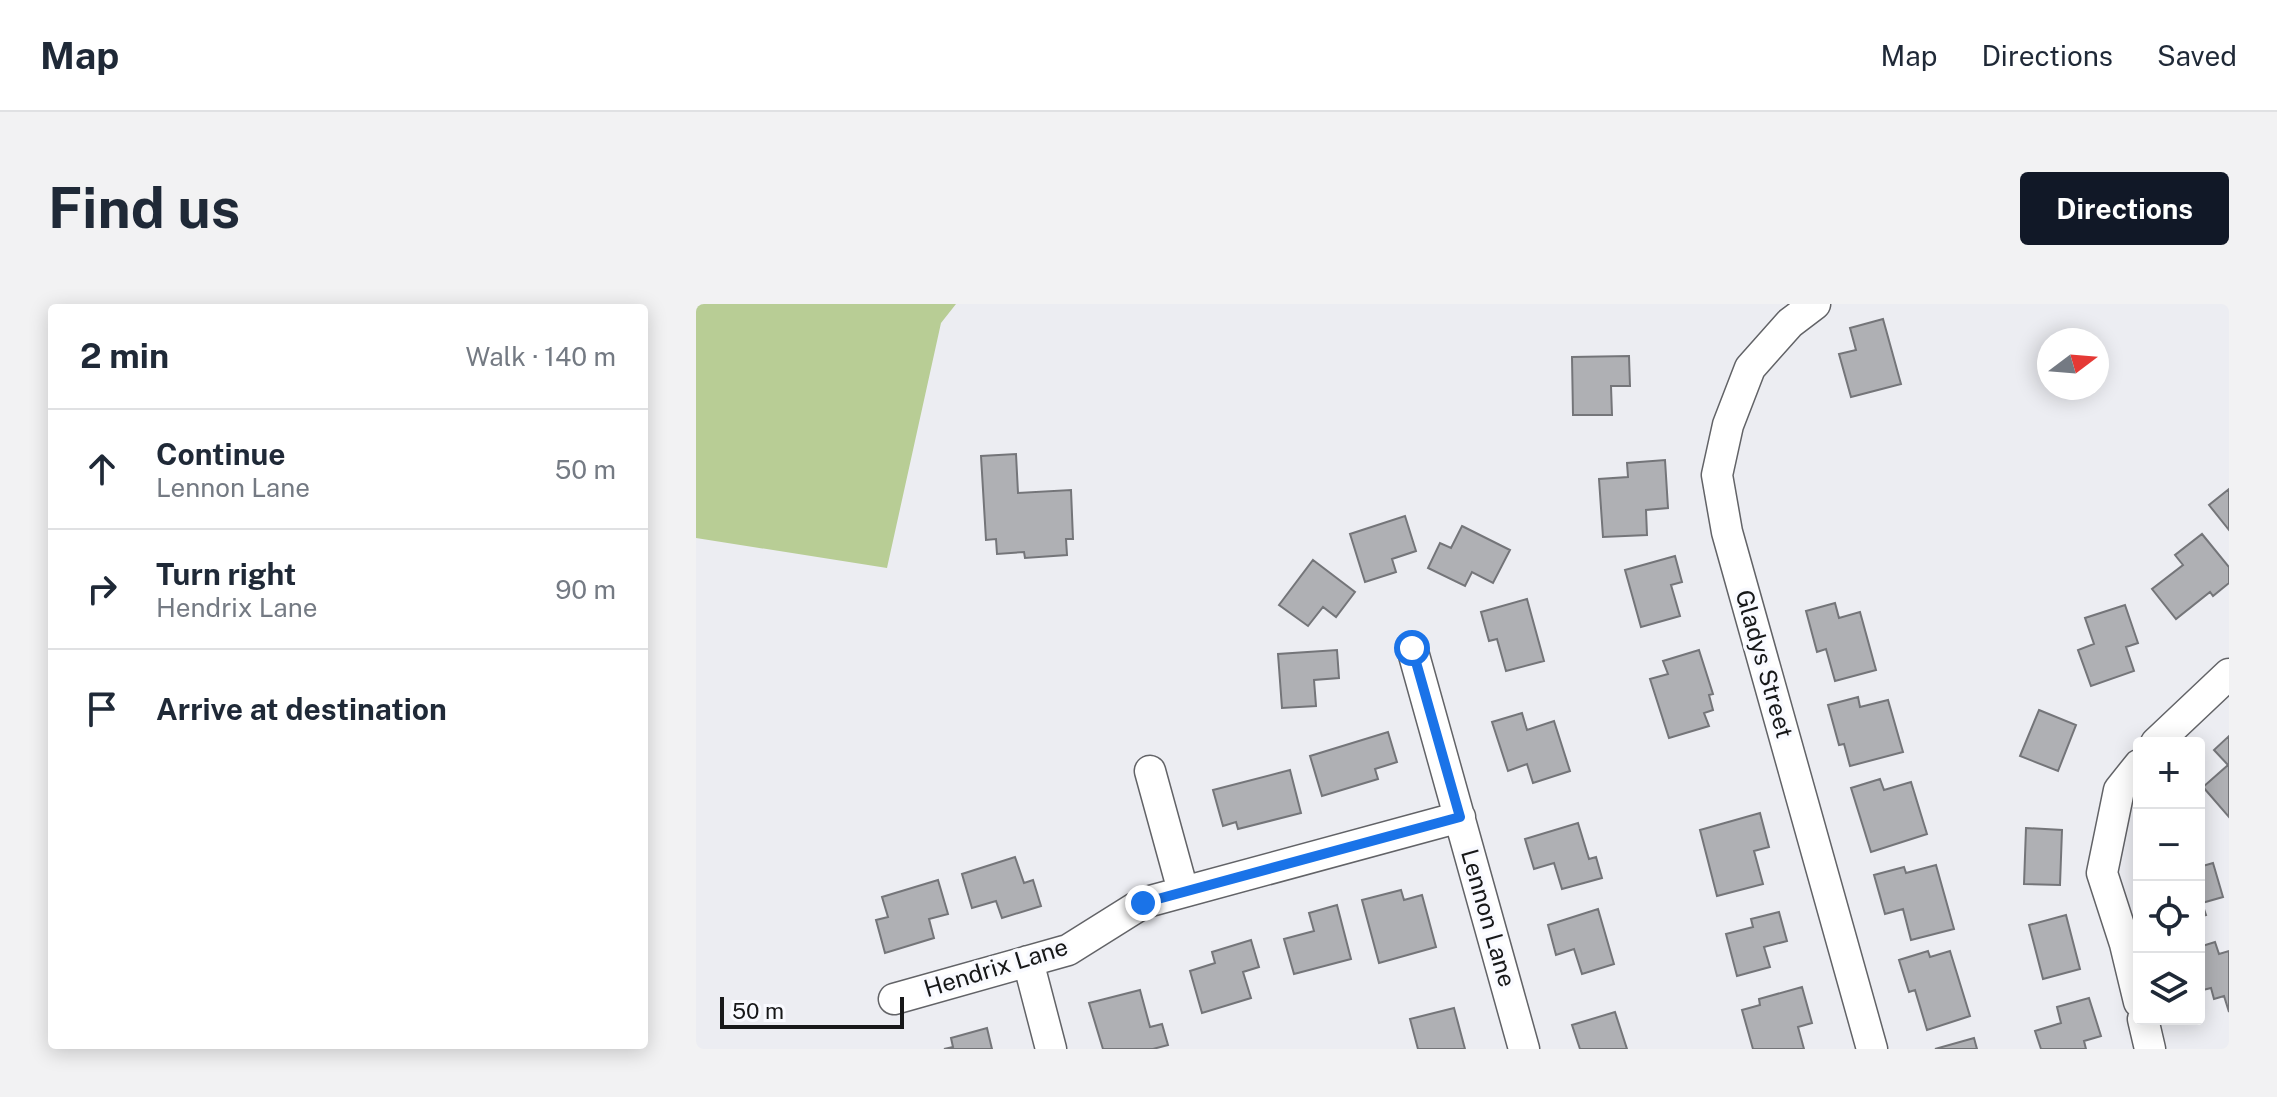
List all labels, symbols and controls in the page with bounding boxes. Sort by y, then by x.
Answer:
text: Map [40,33,119,78]
text: Map [1881,39,1937,72]
text: Directions [1981,39,2113,72]
text: Saved [2157,39,2237,72]
button: Directions [2020,172,2229,245]
text: Find us [48,175,240,241]
north arrow [2037,328,2109,400]
text: 2 min [80,336,169,376]
text: Walk · 140 m [466,341,616,372]
text: Continue [156,436,286,472]
icon: ahead [80,447,124,491]
text: 50 m [555,454,616,485]
text: Lennon Lane [156,472,310,503]
text: Turn right [156,556,296,592]
icon: right [80,567,124,611]
text: 90 m [555,574,616,605]
street label: Gladys Street [1730,586,1799,741]
text: Hendrix Lane [156,592,317,623]
route start [1394,630,1430,666]
icon: arrive [80,687,124,731]
text: Arrive at destination [156,691,447,727]
map controls [2133,737,2205,1025]
button: + [2133,737,2205,809]
button: − [2133,809,2205,881]
street label: Lennon Lane [1456,846,1522,990]
button: locate [2133,881,2205,953]
route end [1125,885,1161,921]
street label: Hendrix Lane [920,932,1071,1002]
button: layers [2133,953,2205,1025]
scale bar [720,993,904,1029]
text: 50 m [732,998,784,1024]

